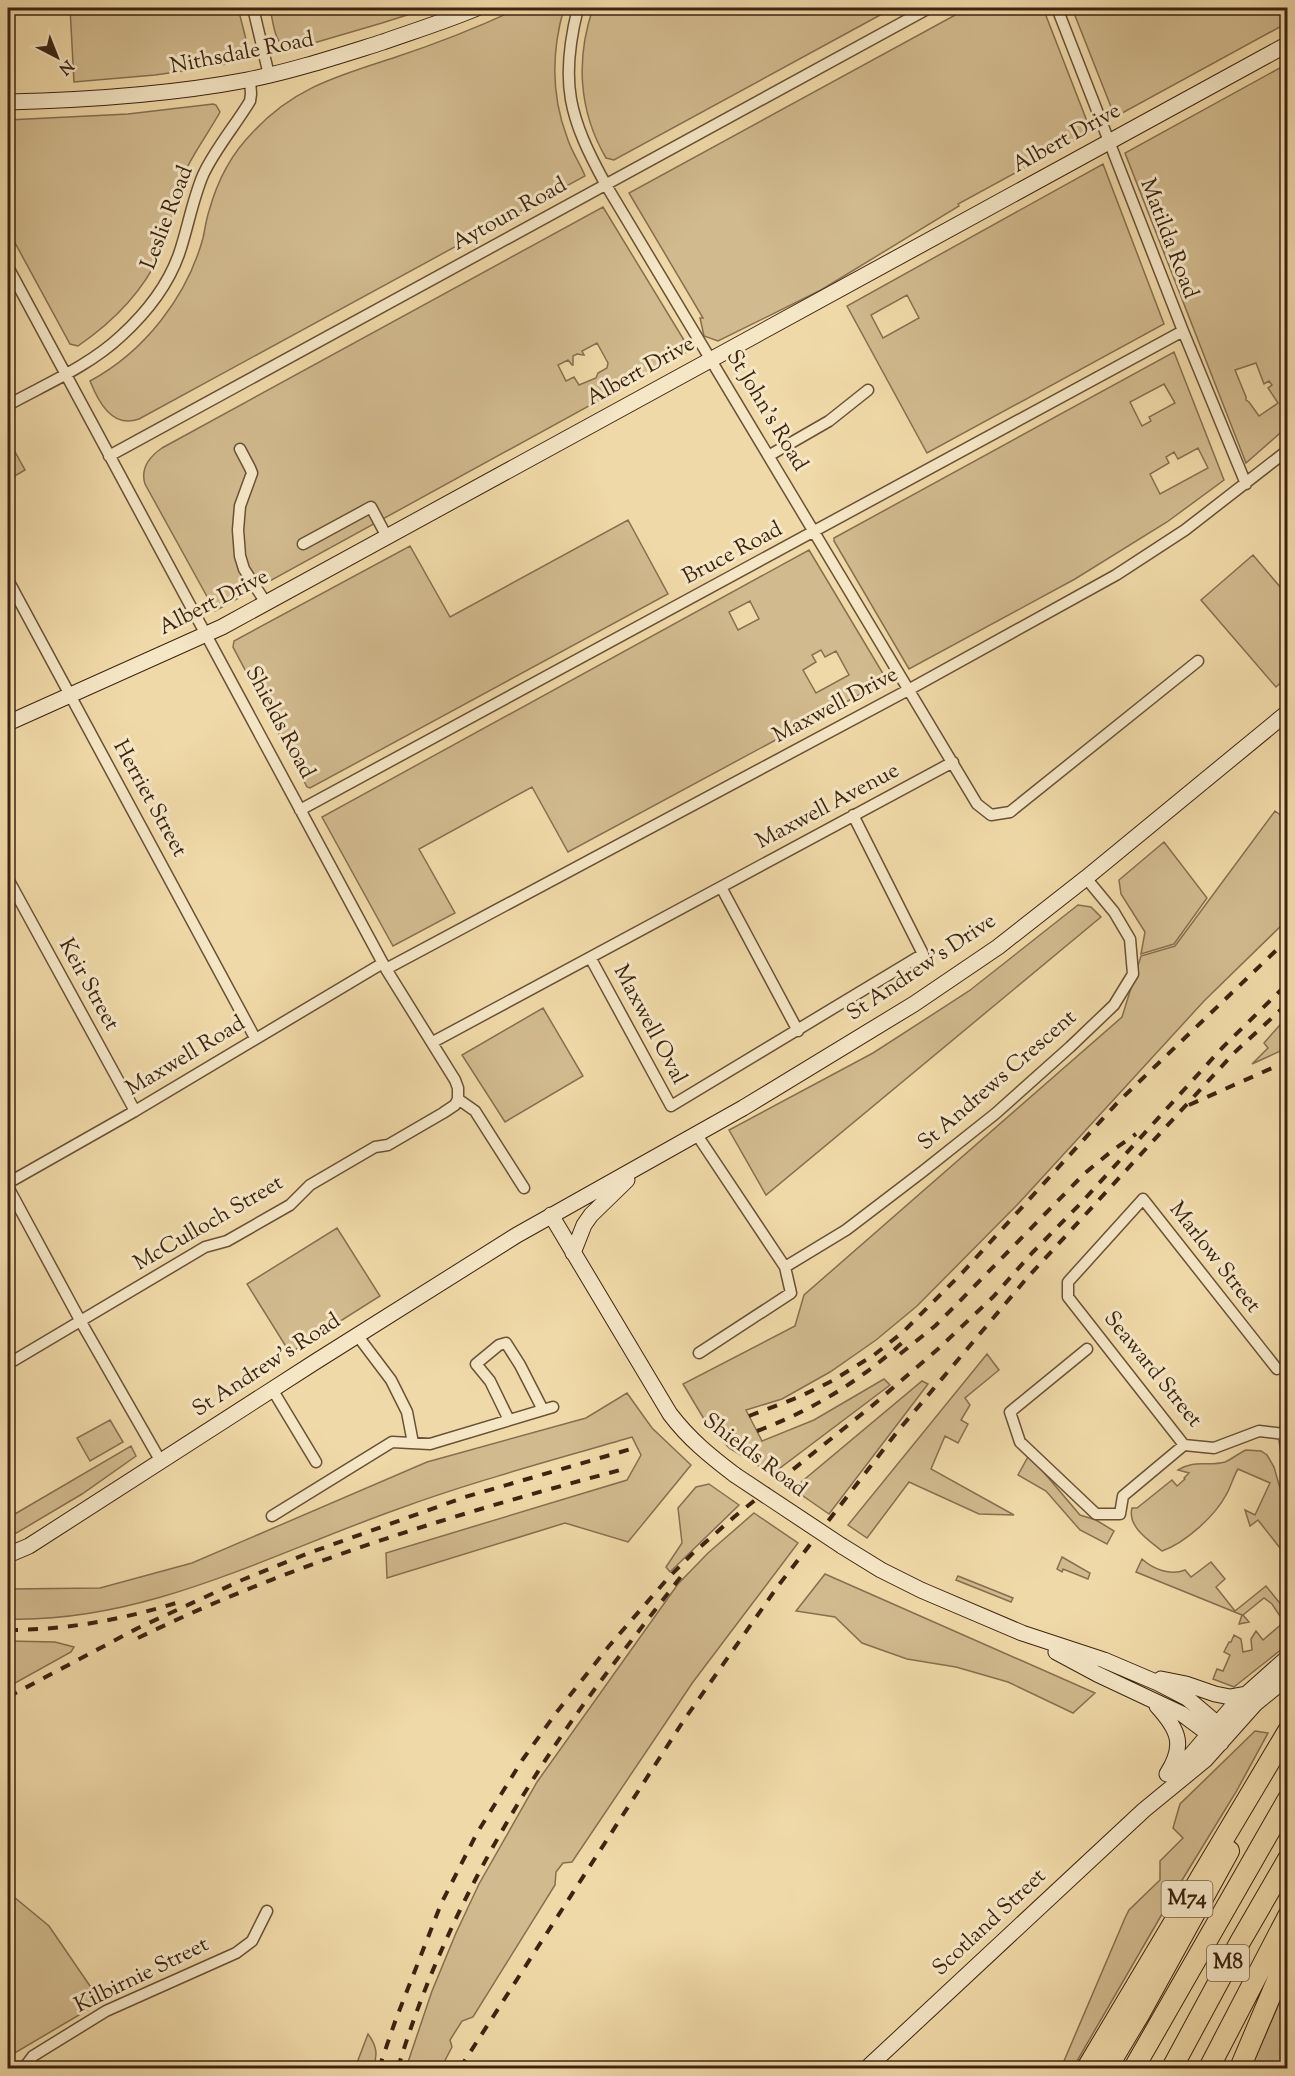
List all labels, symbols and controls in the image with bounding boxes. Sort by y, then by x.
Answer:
street label: Nithsdale Road [168,24,316,84]
north arrow [27,27,87,87]
text: N [53,53,78,79]
street label: Albert Drive [1007,96,1127,182]
street label: Leslie Road [134,161,202,275]
street label: Aytoun Road [447,170,573,260]
street label: Matilda Road [1130,174,1206,304]
street label: Albert Drive [581,329,701,415]
street label: St John's Road [717,344,815,478]
street label: Bruce Road [677,514,789,594]
street label: Albert Drive [153,562,275,644]
street label: Maxwell Drive [768,660,904,752]
street label: Shields Road [236,661,322,785]
street label: Herriet Street [104,735,195,864]
street label: Maxwell Avenue [751,756,905,858]
street label: St Andrew's Drive [841,906,1003,1030]
street label: Keir Street [50,933,127,1037]
street label: Maxwell Oval [604,959,694,1091]
street label: St Andrews Crescent [912,1003,1085,1159]
street label: Maxwell Road [120,1009,252,1105]
street label: McCulloch Street [128,1168,290,1280]
street label: Marlow Street [1160,1196,1268,1321]
street label: Seaward Street [1095,1305,1209,1435]
street label: St Andrew's Road [187,1306,347,1426]
street label: Shields Road [695,1406,813,1506]
street label: Scotland Street [926,1861,1054,1984]
road number: M74 [1162,1881,1212,1917]
street label: Kilbirnie Street [69,1929,215,2022]
road number: M8 [1207,1945,1249,1981]

